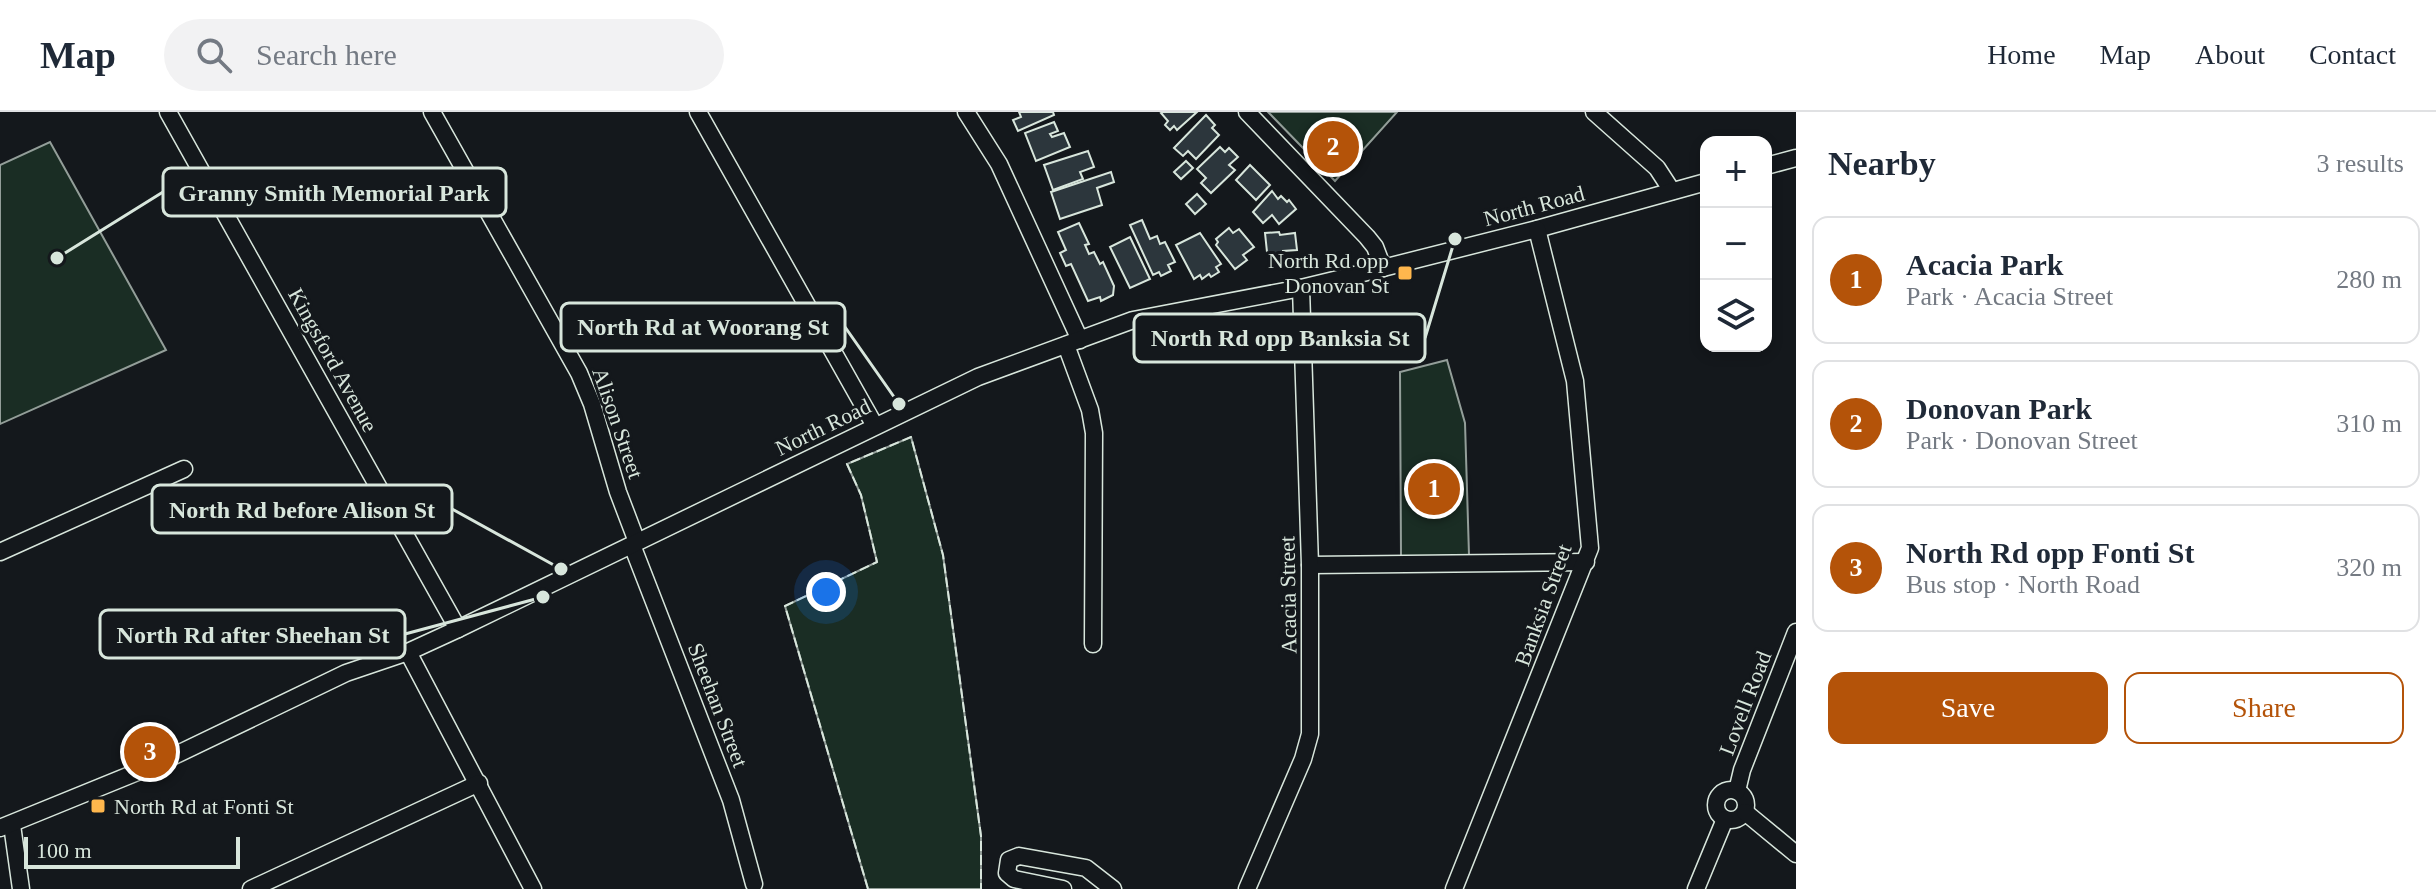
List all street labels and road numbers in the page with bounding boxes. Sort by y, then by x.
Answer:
street label: North Road [1481,181,1587,231]
street label: Kingsford Avenue [283,284,383,436]
street label: Alison Street [587,364,649,482]
street label: North Road [771,393,875,461]
street label: Acacia Street [1274,536,1302,654]
street label: Banksia Street [1509,541,1577,669]
street label: Sheehan Street [683,639,753,771]
street label: Lovell Road [1714,647,1776,759]

